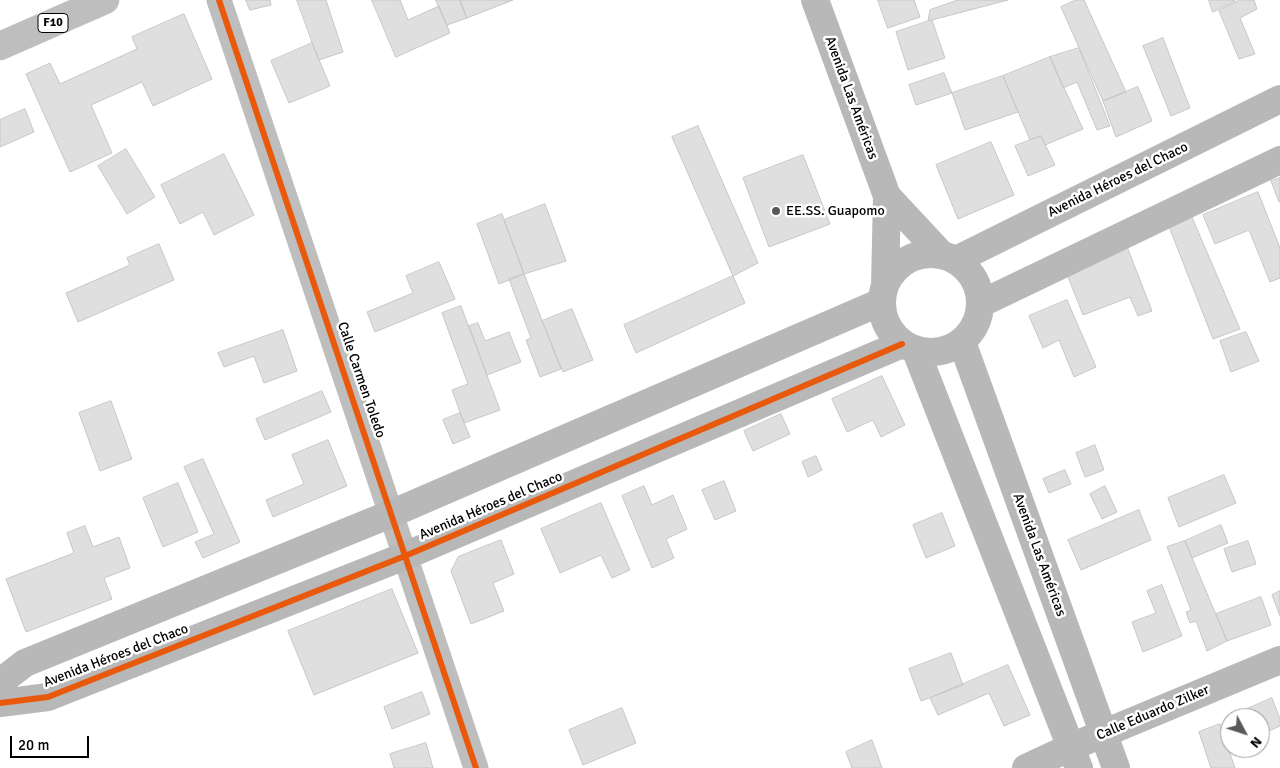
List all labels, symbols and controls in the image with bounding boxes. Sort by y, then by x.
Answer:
road number: F10 [38,13,68,32]
street label: Avenida Las Américas [821,34,881,162]
street label: Avenida Héroes del Chaco [1045,139,1191,221]
place label: EE.SS. Guapomo [786,203,885,219]
marker: EE.SS. Guapomo [770,205,782,217]
street label: Calle Carmen Toledo [333,320,389,440]
street label: Avenida Héroes del Chaco [417,468,565,544]
street label: Avenida Las Américas [1009,491,1069,619]
street label: Avenida Héroes del Chaco [41,621,191,691]
street label: Calle Eduardo Zilker [1094,682,1212,744]
north arrow [1220,708,1270,758]
scale bar [12,726,91,758]
text: N [1246,733,1266,752]
text: 20 m [18,736,49,754]

